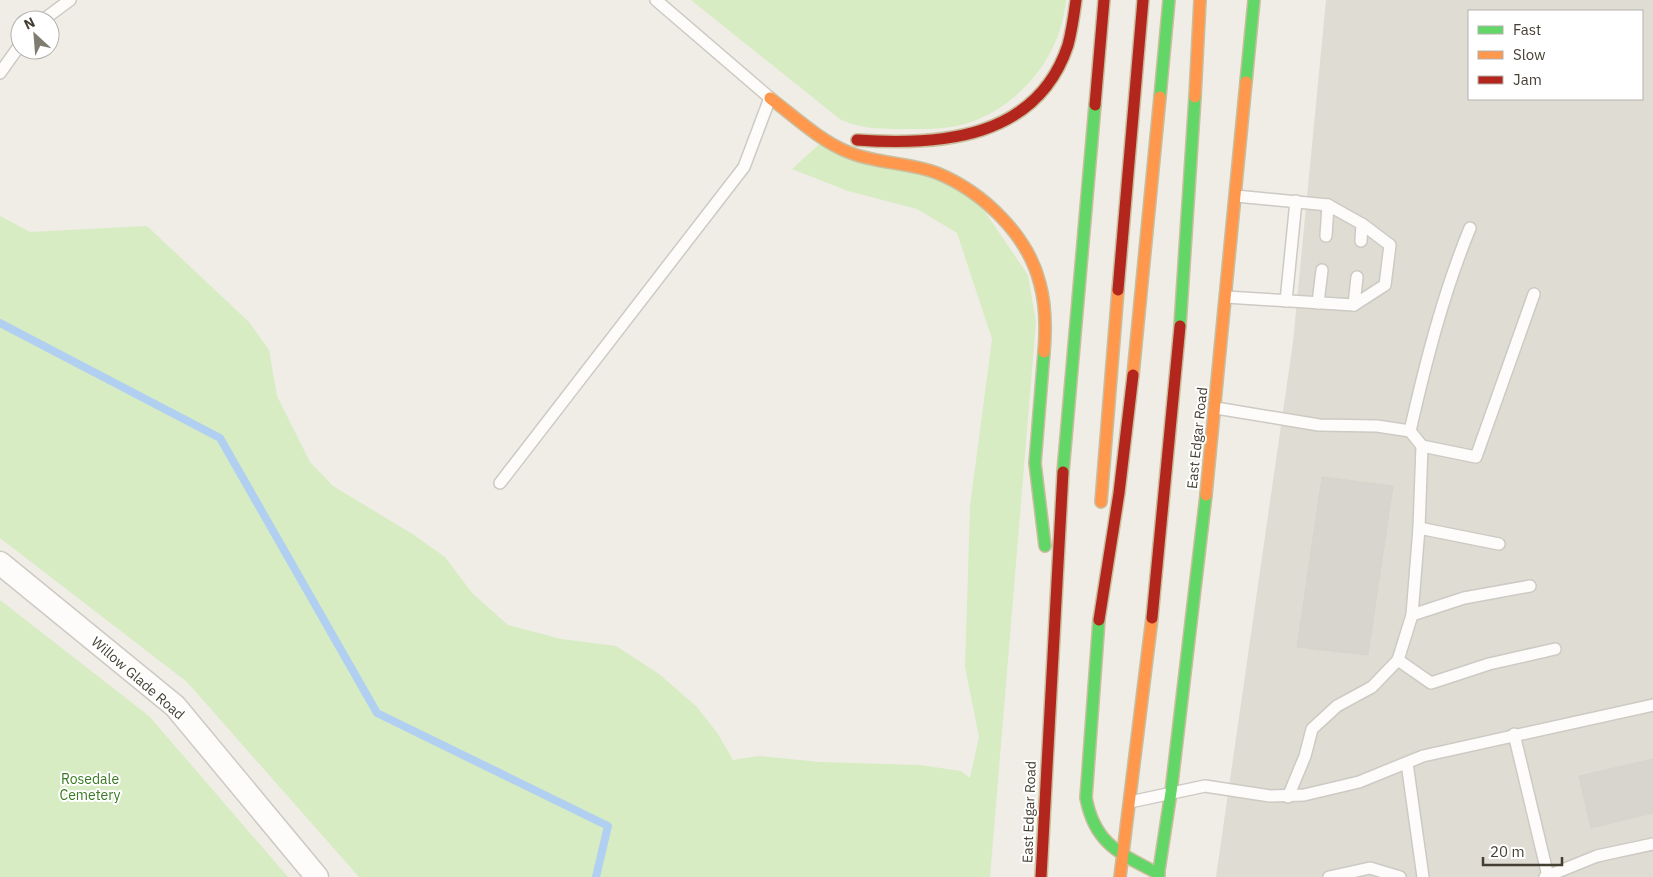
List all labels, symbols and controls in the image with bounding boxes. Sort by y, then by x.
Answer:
north arrow [10,10,60,60]
legend [1468,10,1643,100]
text: N [21,13,38,34]
text: Fast [1513,20,1541,39]
text: Slow [1513,45,1546,64]
text: Jam [1513,70,1542,89]
street label: East Edgar Road [1183,386,1211,490]
street label: Willow Glade Road [88,633,188,723]
street label: East Edgar Road [1018,761,1040,863]
park label: Rosedale Cemetery [59,770,121,804]
scale bar [1483,834,1562,866]
text: 20 m [1490,842,1525,861]

